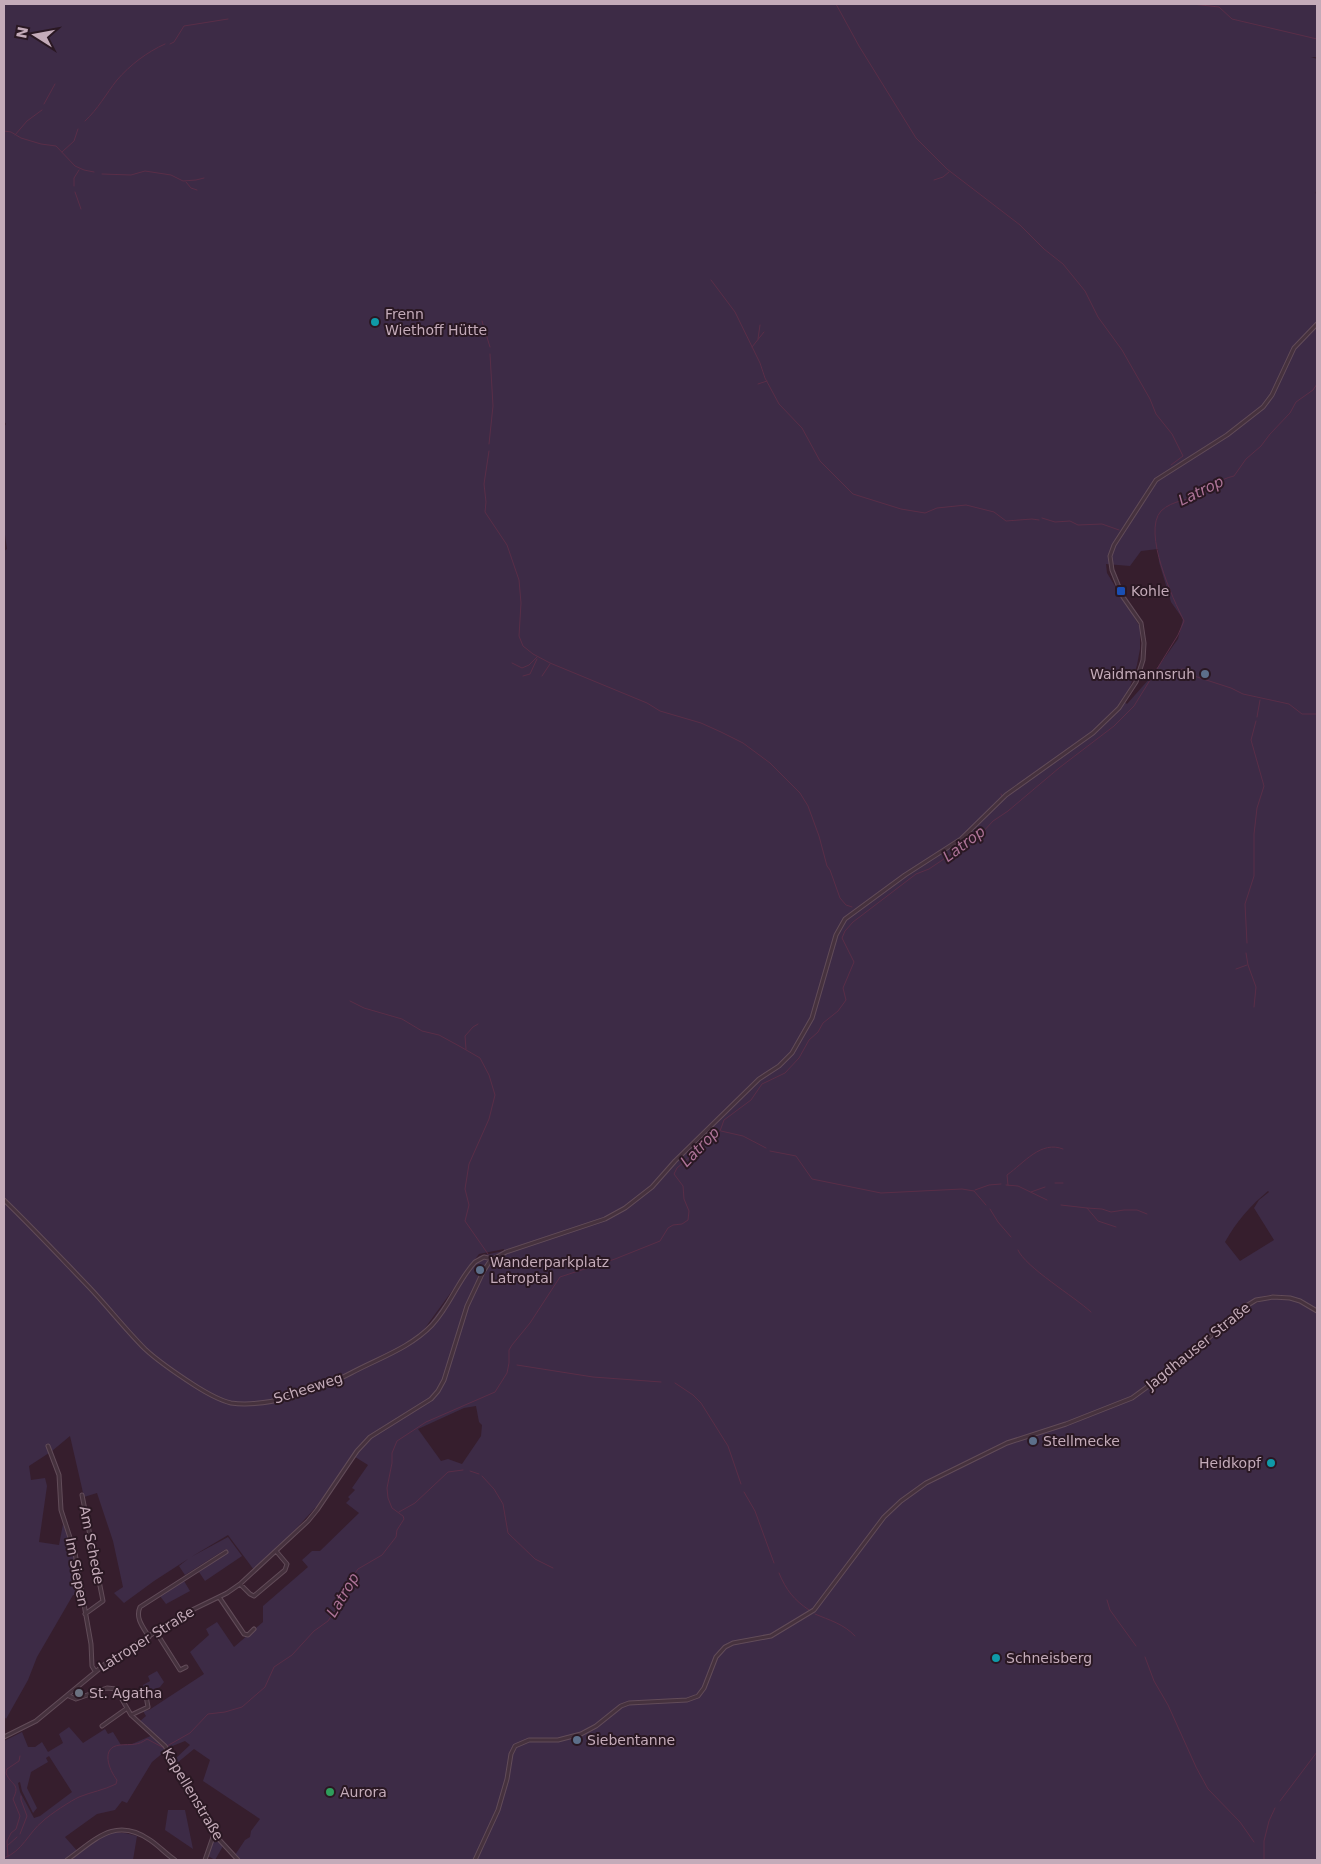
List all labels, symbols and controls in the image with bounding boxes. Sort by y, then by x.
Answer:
north arrow [10,10,60,60]
text: N [13,25,31,40]
place label: Frenn Wiethoff Hütte [385,306,487,338]
marker: Frenn Wiethoff Hütte [369,316,381,328]
water label: Latrop [1175,472,1227,510]
place label: Kohle [1131,583,1169,599]
marker: Kohle [1115,585,1127,597]
place label: Waidmannsruh [1090,666,1195,682]
marker: Waidmannsruh [1199,668,1211,680]
water label: Latrop [939,822,989,866]
water label: Latrop [677,1123,723,1171]
place label: Wanderparkplatz Latroptal [490,1254,609,1286]
marker: Wanderparkplatz Latroptal [474,1264,486,1276]
street label: Jagdhauser Straße [1142,1299,1253,1393]
street label: Scheeweg [271,1369,345,1407]
place label: Stellmecke [1043,1433,1120,1449]
marker: Stellmecke [1027,1435,1039,1447]
place label: Heidkopf [1199,1455,1262,1471]
marker: Heidkopf [1265,1457,1277,1469]
street label: Am Schede [77,1505,107,1585]
street label: Im Siepen [62,1536,92,1608]
water label: Latrop [323,1570,363,1620]
street label: Latroper Straße [95,1603,197,1675]
place label: Schneisberg [1006,1650,1092,1666]
marker: Schneisberg [990,1652,1002,1664]
place label: St. Agatha [89,1685,162,1701]
marker: St. Agatha [73,1687,85,1699]
place label: Siebentanne [587,1732,675,1748]
marker: Siebentanne [571,1734,583,1746]
street label: Kapellenstraße [159,1745,227,1843]
place label: Aurora [340,1784,387,1800]
marker: Aurora [324,1786,336,1798]

